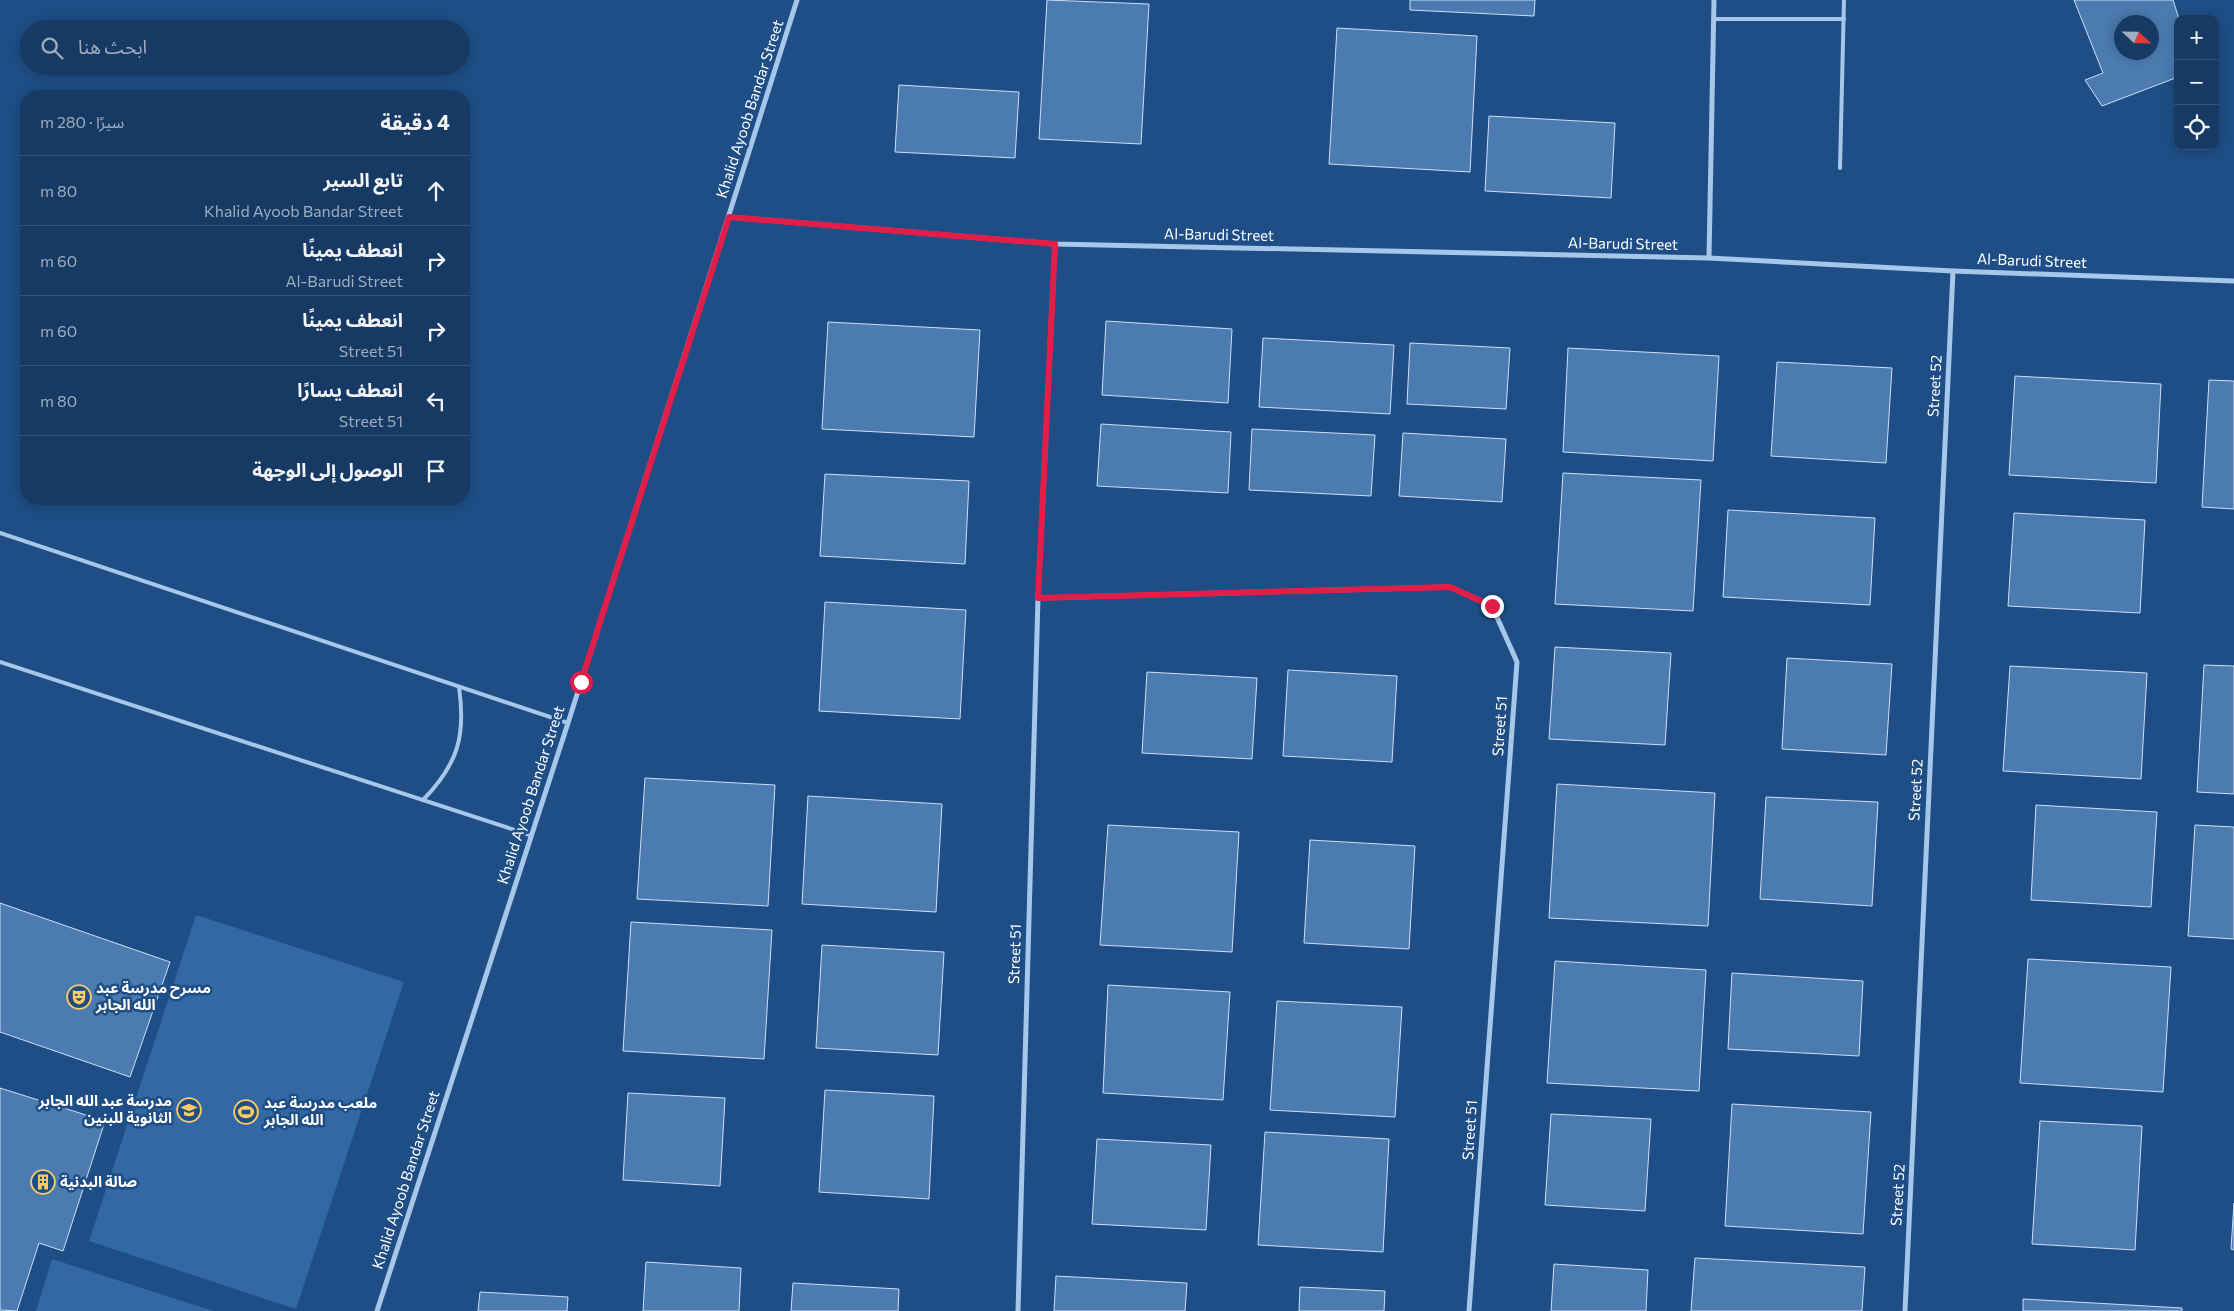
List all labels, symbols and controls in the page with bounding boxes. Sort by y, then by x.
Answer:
north arrow [2114,15,2159,60]
map controls [2174,15,2219,150]
button: + [2174,15,2219,60]
street label: Khalid Ayoob Bandar Street [712,17,786,200]
search box [20,20,470,75]
icon: search [38,34,66,62]
text: ابحث هنا [78,35,147,58]
button: − [2174,60,2219,105]
button: locate [2174,105,2219,150]
text: 4 دقيقة [380,109,450,134]
text: سيرًا · 280 m [40,112,124,131]
text: تابع السير [323,168,403,191]
icon: ahead [422,177,450,205]
text: 80 m [40,181,77,200]
text: Khalid Ayoob Bandar Street [204,201,403,220]
street label: Al-Barudi Street [1164,224,1274,244]
street label: Al-Barudi Street [1568,233,1678,253]
text: انعطف يمينًا [302,238,403,261]
icon: right [422,247,450,275]
street label: Al-Barudi Street [1977,249,2087,271]
text: 60 m [40,251,77,270]
text: Al-Barudi Street [285,271,403,290]
text: انعطف يمينًا [302,308,403,331]
icon: right [422,317,450,345]
text: 60 m [40,321,77,340]
text: Street 51 [339,341,403,360]
street label: Street 52 [1923,354,1945,417]
text: انعطف يسارًا [297,378,403,401]
icon: left [422,387,450,415]
text: 80 m [40,391,77,410]
text: Street 51 [339,411,403,430]
icon: arrive [422,457,450,485]
text: الوصول إلى الوجهة [252,458,403,481]
route end [1481,595,1504,618]
route start [570,671,593,694]
street label: Street 51 [1488,695,1510,757]
street label: Khalid Ayoob Bandar Street [493,703,567,886]
street label: Street 52 [1904,758,1926,821]
street label: Street 51 [1004,924,1024,984]
place label: مسرح مدرسة عبد الله الجابر [95,978,211,1014]
theatre icon: مسرح مدرسة عبد الله الجابر [66,984,92,1010]
street label: Khalid Ayoob Bandar Street [368,1088,442,1271]
place label: مدرسة عبد الله الجابر الثانوية للبنين [37,1091,172,1127]
place label: ملعب مدرسة عبد الله الجابر [263,1093,377,1129]
school or university icon: مدرسة عبد الله الجابر الثانوية للبنين [176,1097,202,1123]
sports icon: ملعب مدرسة عبد الله الجابر [233,1099,259,1125]
street label: Street 51 [1458,1099,1480,1161]
street label: Street 52 [1886,1163,1908,1226]
building icon: صالة البدنية [30,1169,56,1195]
place label: صالة البدنية [60,1172,138,1190]

